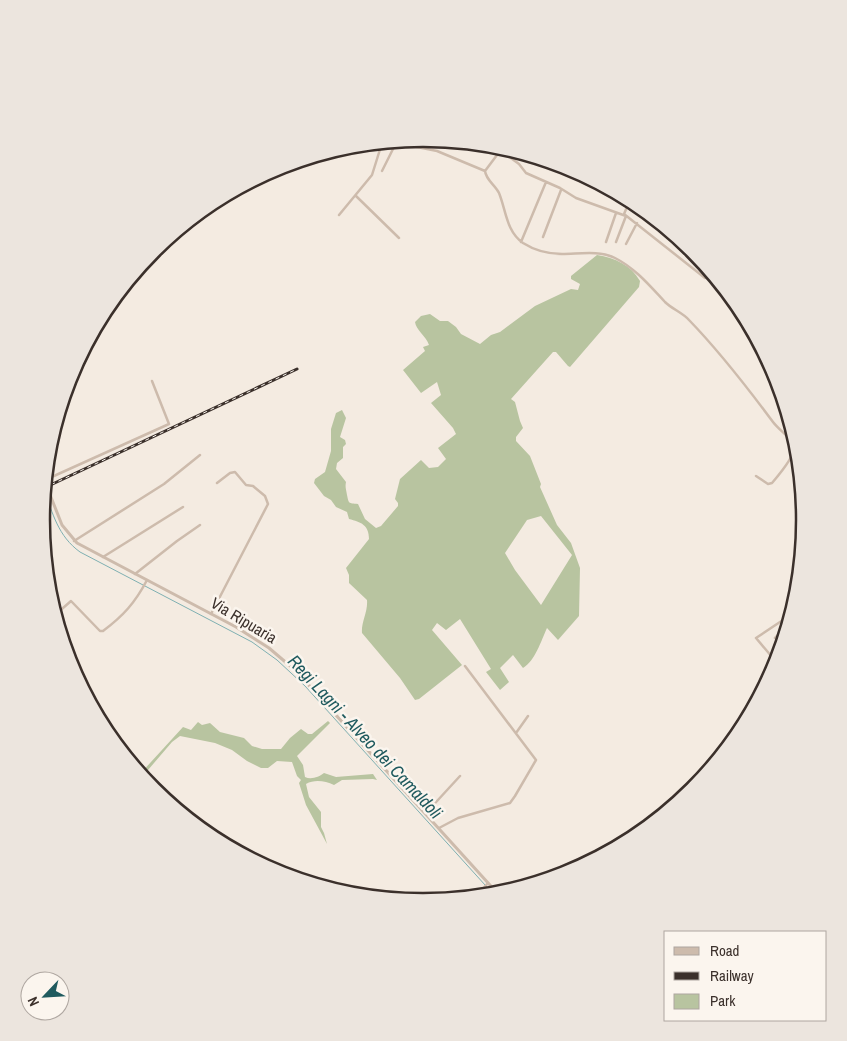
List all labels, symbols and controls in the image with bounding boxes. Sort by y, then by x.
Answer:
street label: Via Ripuaria [207,592,282,649]
water label: Regi Lagni - Alveo dei Camaldoli [282,649,448,824]
legend [664,931,827,1021]
text: Road [710,940,739,961]
text: Railway [710,965,755,986]
north arrow [20,971,70,1021]
text: Park [710,990,736,1011]
text: N [23,994,43,1009]

